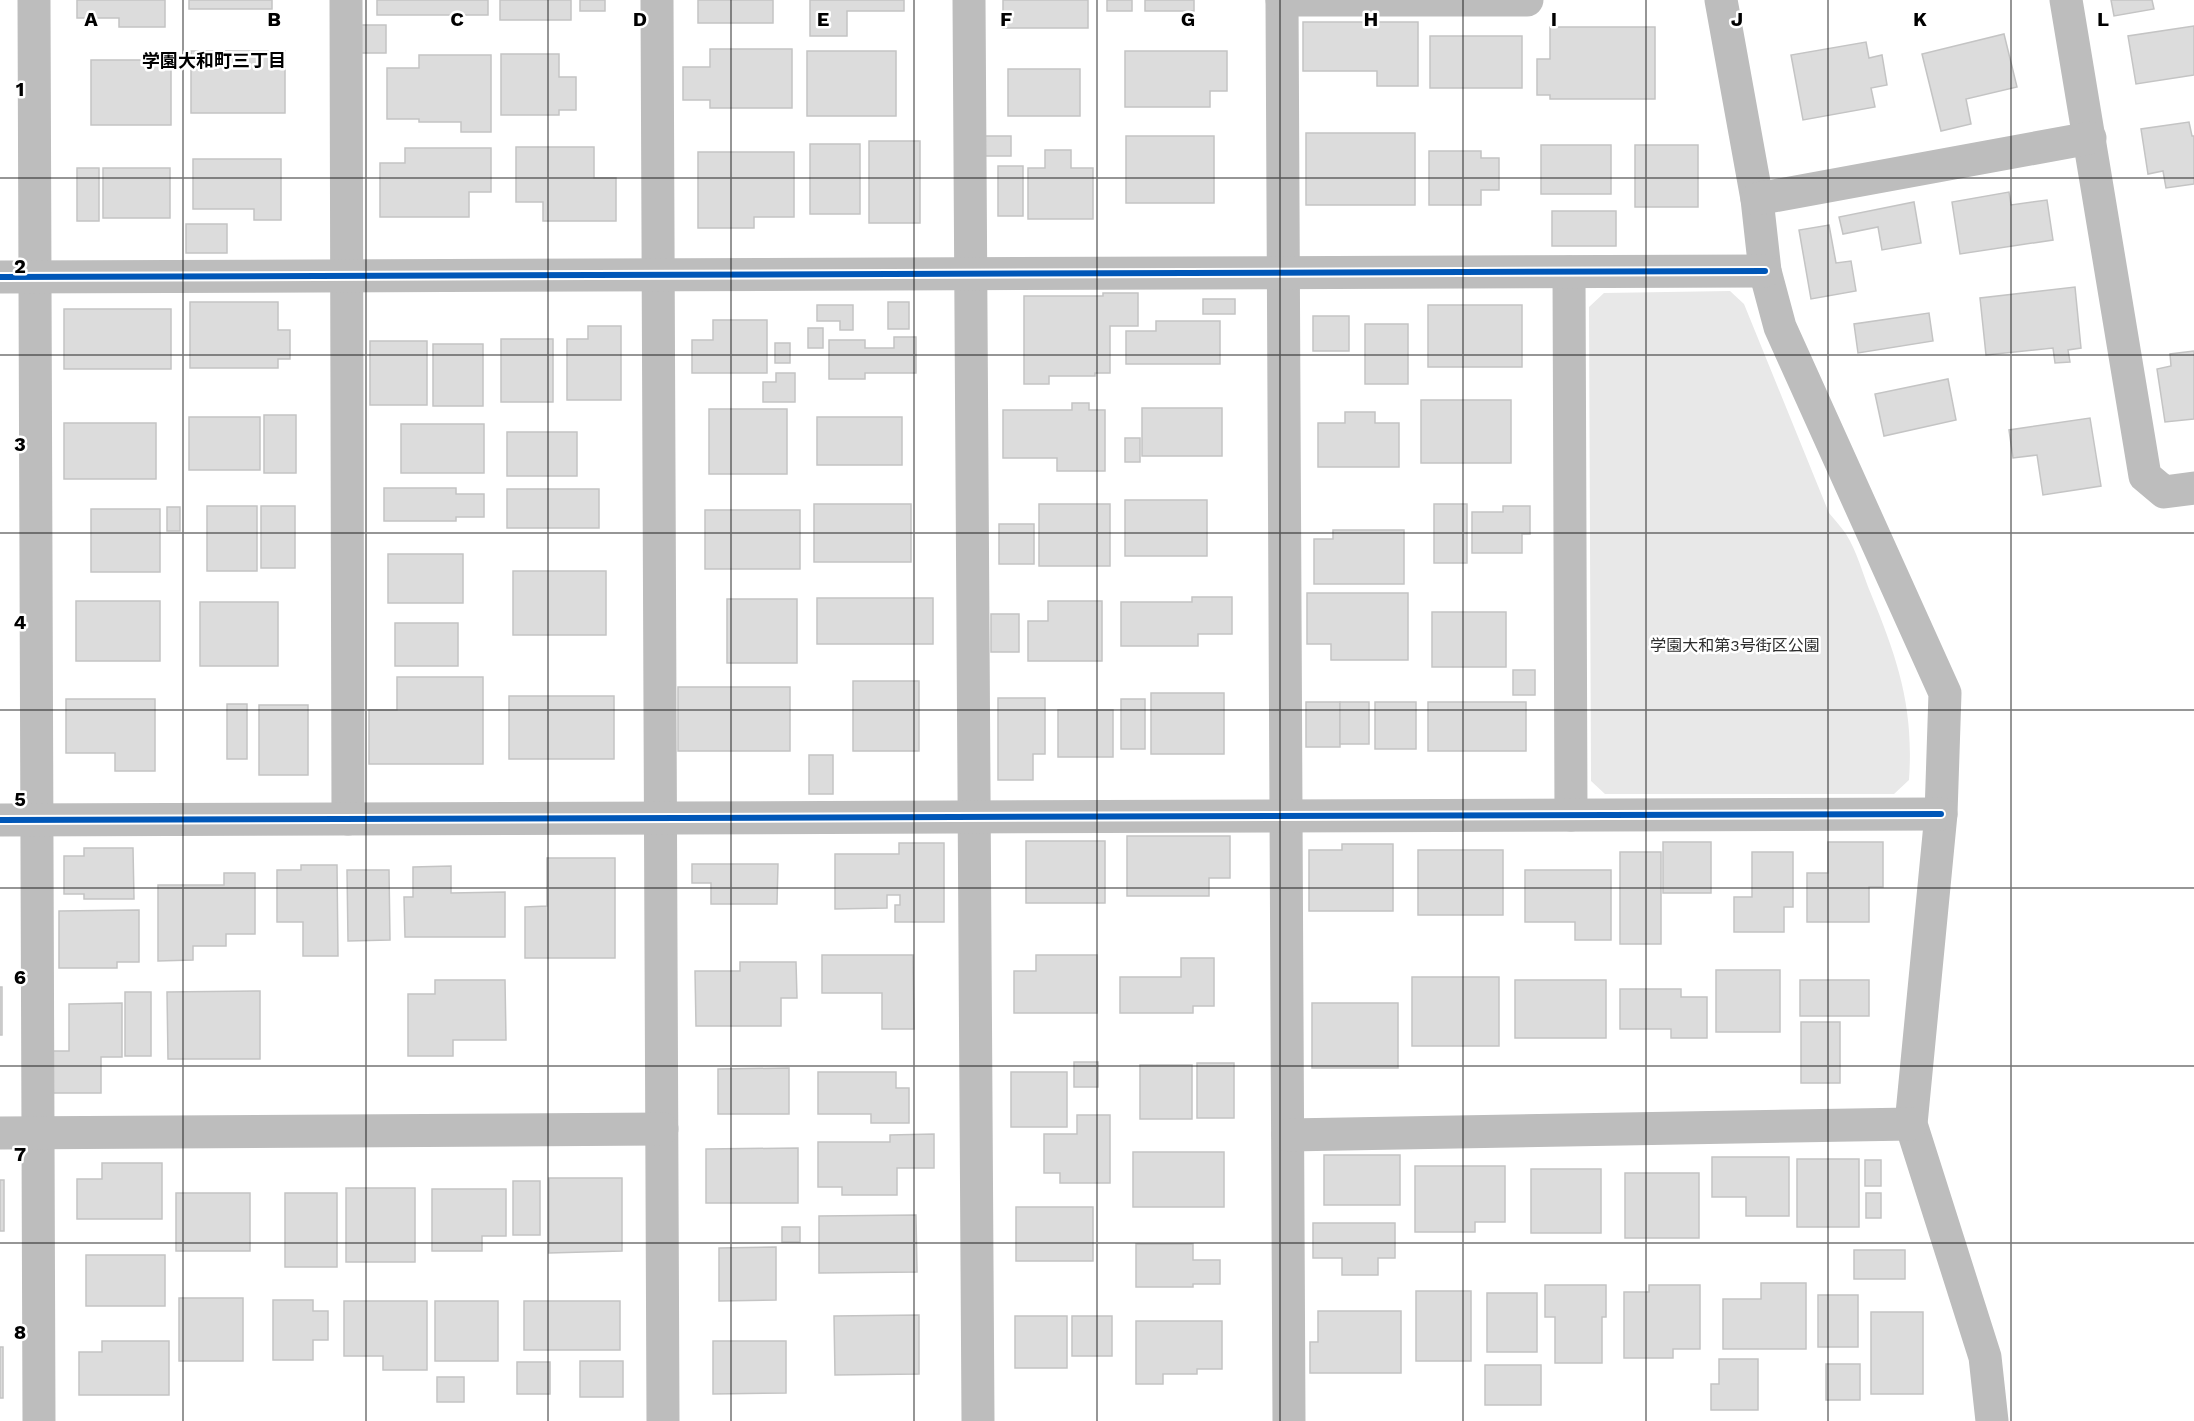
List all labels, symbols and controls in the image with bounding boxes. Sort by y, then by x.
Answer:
text: A [84,7,98,31]
text: B [267,7,281,31]
text: C [450,7,464,31]
text: D [633,7,647,31]
text: E [817,7,829,31]
text: F [1000,7,1012,31]
text: G [1181,7,1195,31]
text: H [1364,7,1378,31]
text: I [1551,7,1557,31]
text: J [1731,7,1743,31]
text: K [1913,7,1927,31]
text: L [2097,7,2109,31]
district label: 学園大和町三丁目 [142,50,286,71]
text: 1 [16,77,24,101]
text: 2 [14,254,26,278]
text: 3 [14,432,26,456]
text: 4 [14,610,27,634]
park label: 学園大和第3号街区公園 [1650,636,1820,655]
text: 5 [14,787,26,811]
text: 6 [14,965,26,989]
text: 7 [14,1142,26,1166]
text: 8 [14,1320,26,1344]

